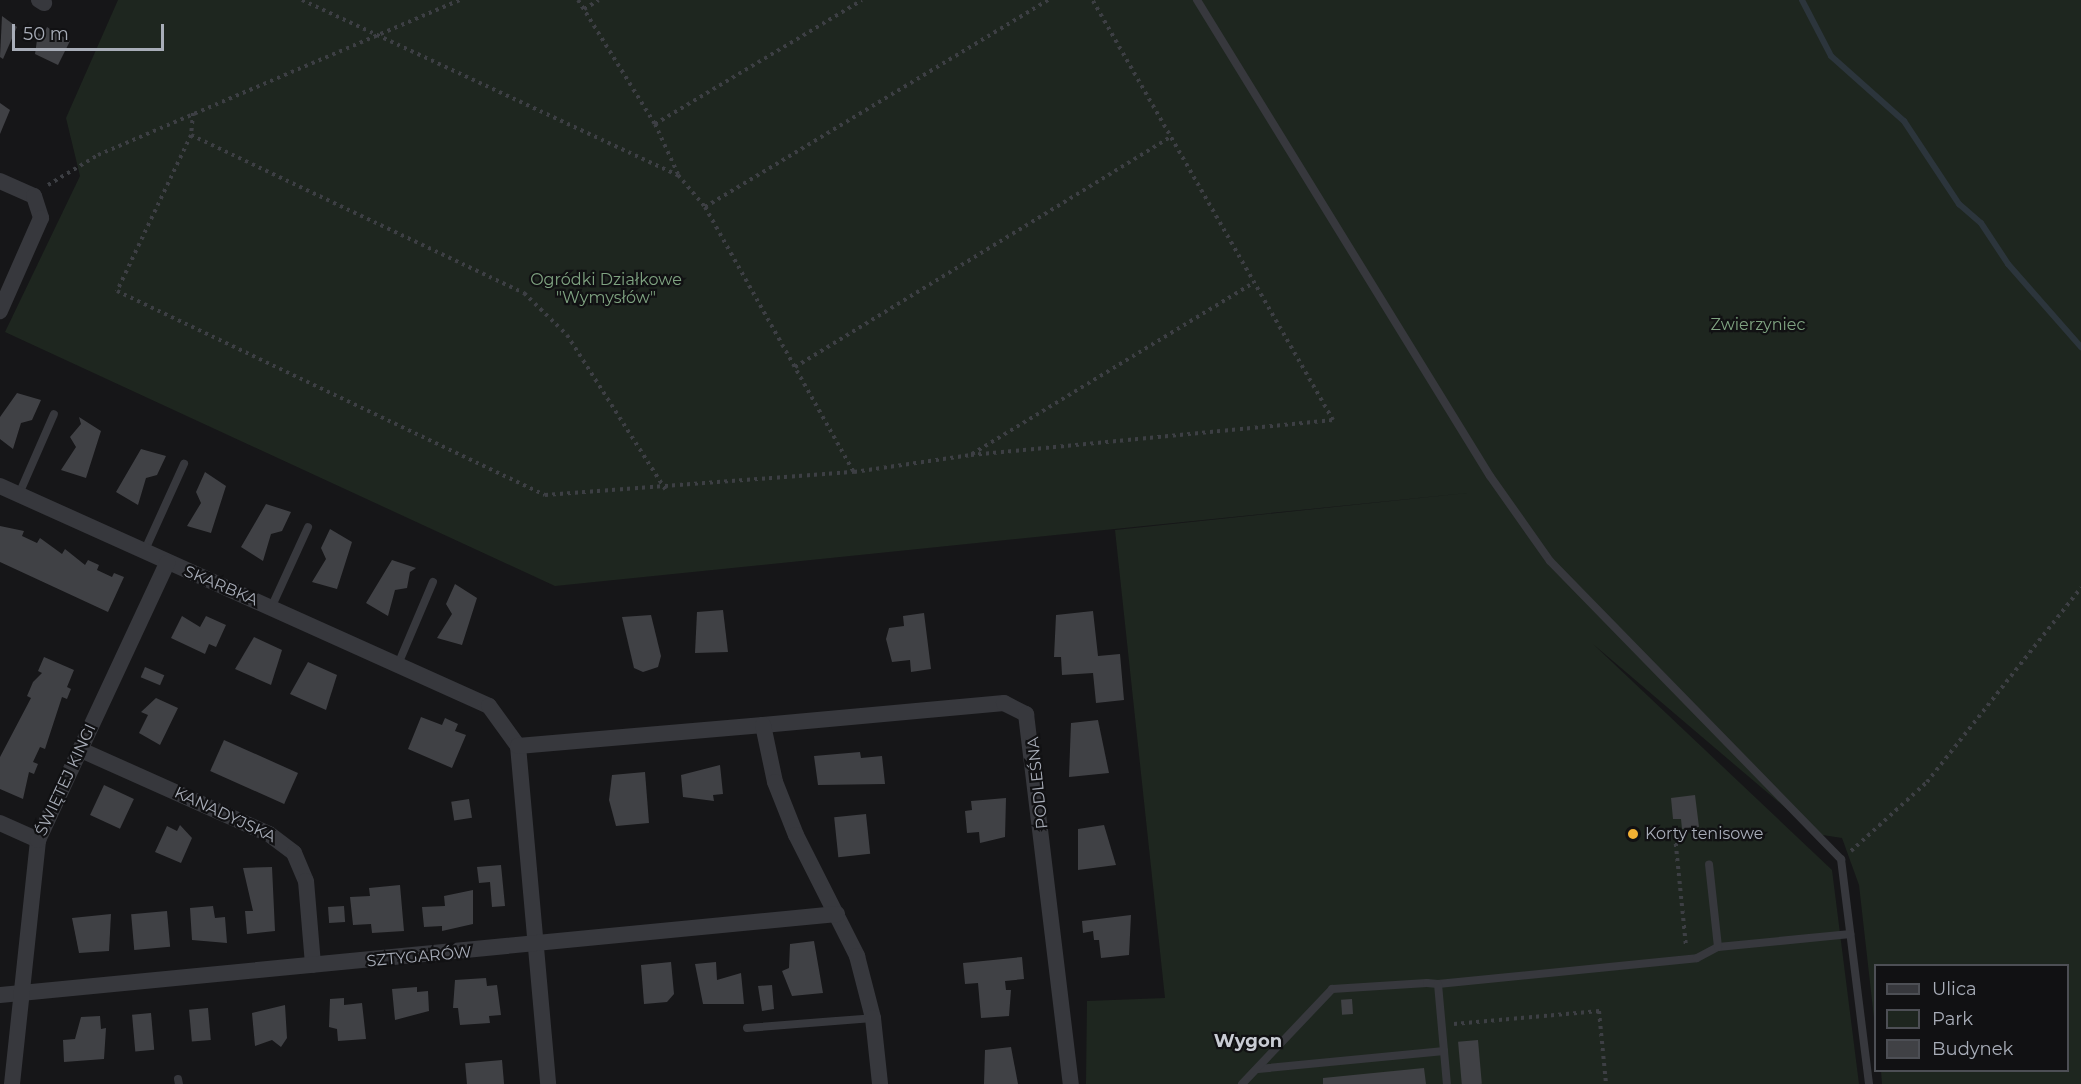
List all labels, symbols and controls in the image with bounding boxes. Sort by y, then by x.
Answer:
scale bar [15,12,166,50]
text: 50 m [23,23,69,45]
park label: Ogródki Działkowe "Wymysłów" [530,270,682,308]
park label: Zwierzyniec [1711,315,1805,335]
street label: SKARBKA [181,562,261,610]
street label: ŚWIĘTEJ KINGI [32,721,100,839]
street label: PODLEŚNA [1024,736,1052,830]
street label: KANADYJSKA [171,783,279,847]
place label: Korty tenisowe [1645,824,1764,844]
marker: Korty tenisowe [1626,827,1640,841]
street label: SZTYGARÓW [366,943,472,971]
legend [1874,964,2069,1072]
text: Ulica [1932,978,1977,1000]
text: Park [1932,1008,1973,1030]
district label: Wygon [1214,1030,1282,1052]
text: Budynek [1932,1038,2013,1060]

